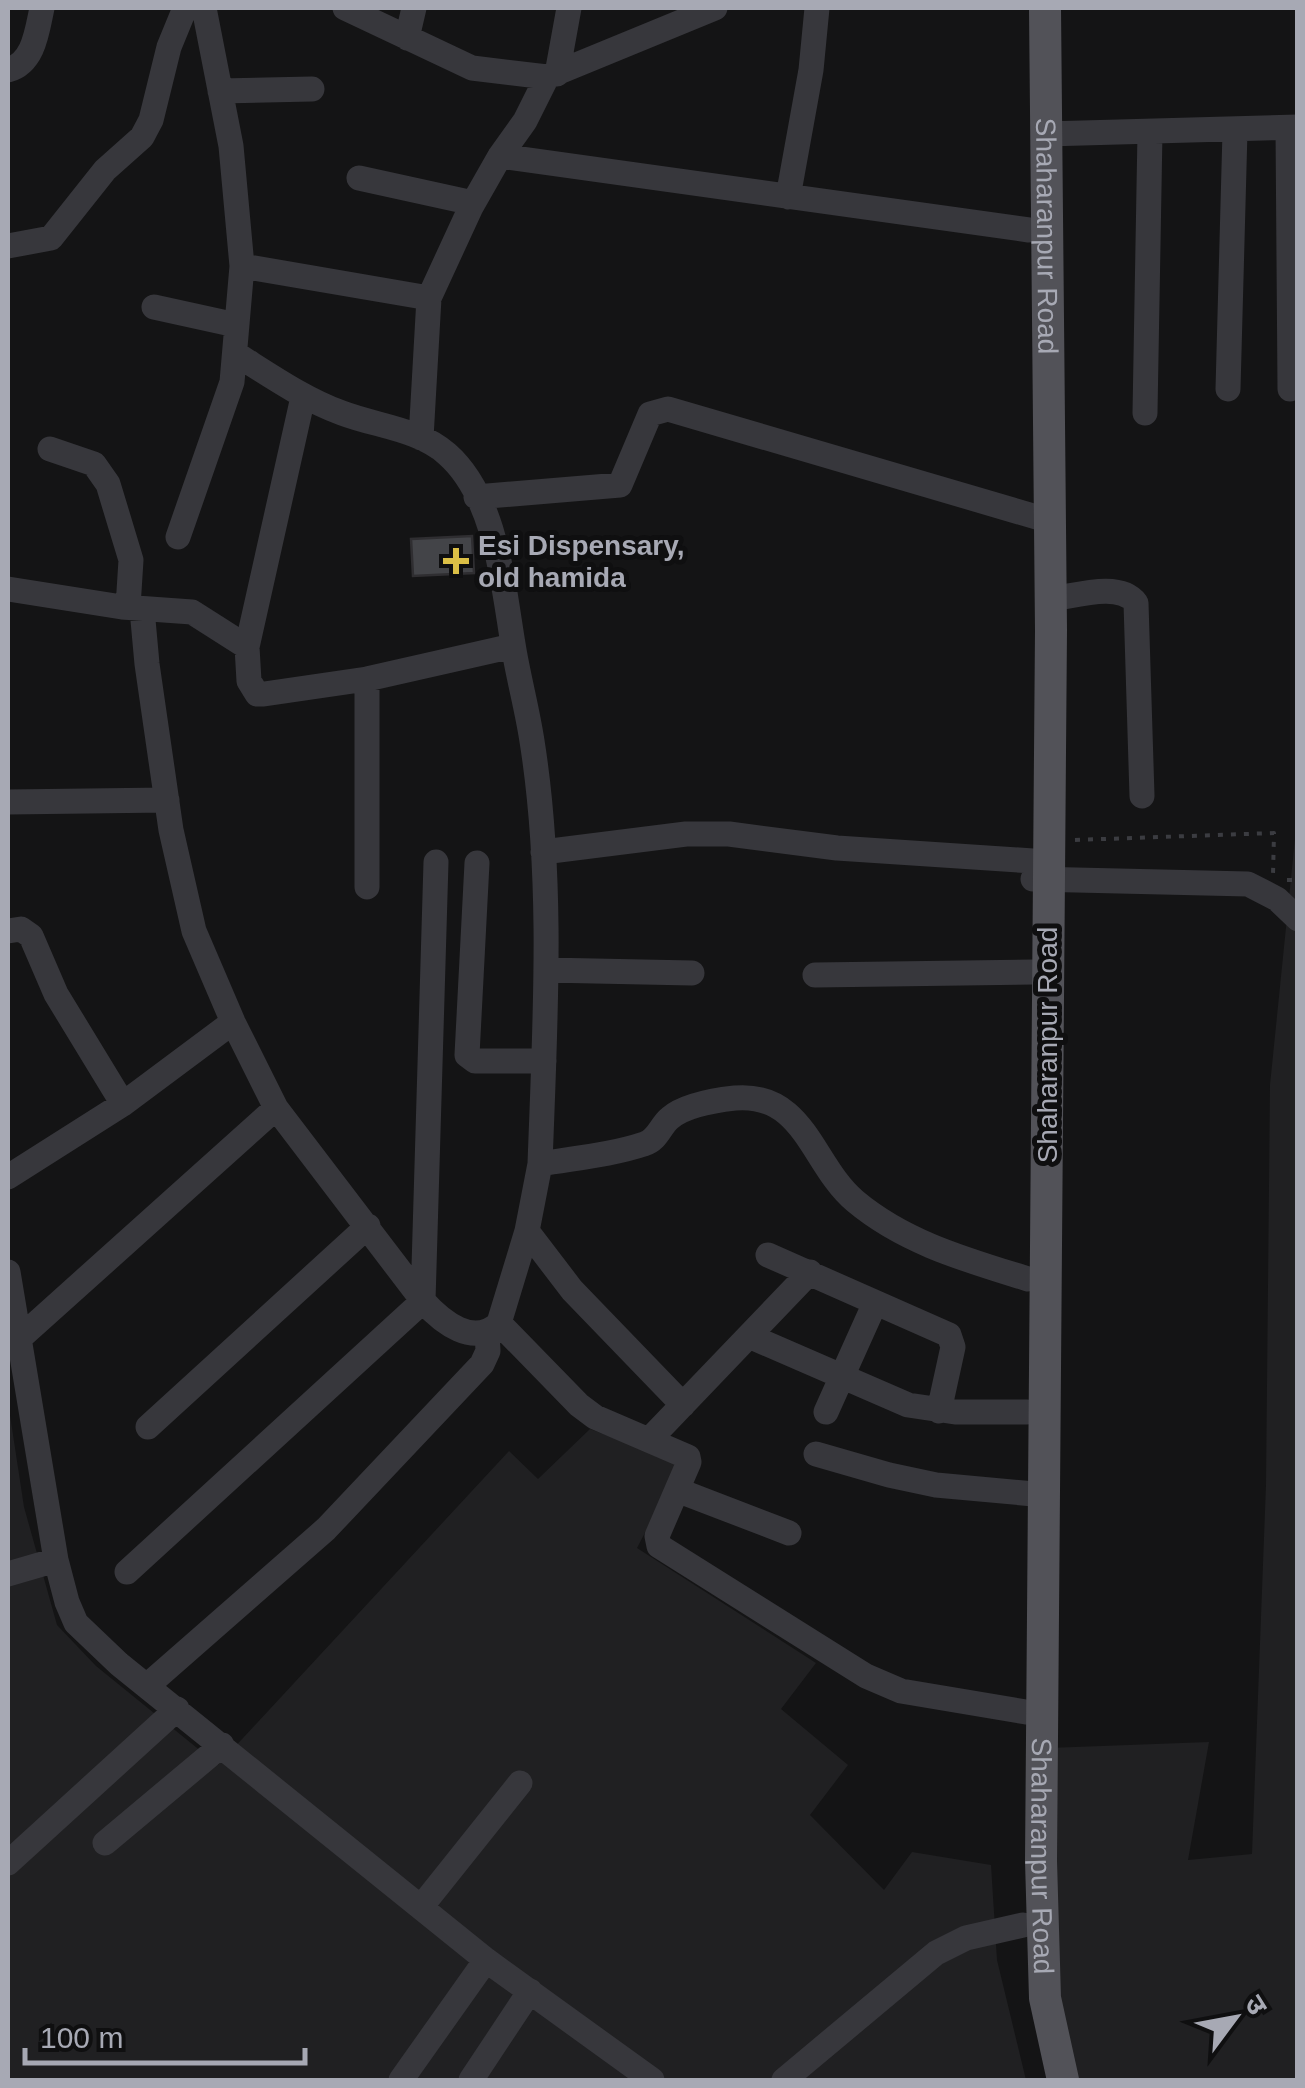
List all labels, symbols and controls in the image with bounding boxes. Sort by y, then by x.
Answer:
street label: Shaharanpur Road [1030,117,1063,354]
place label: Esi Dispensary, old hamida [478,530,684,593]
marker: Esi Dispensary, old hamida [443,548,469,574]
street label: Shaharanpur Road [1032,927,1063,1163]
street label: Shaharanpur Road [1025,1737,1059,1975]
north arrow [1185,1968,1285,2068]
text: उ [1238,1990,1274,2021]
scale bar [25,2003,305,2065]
text: 100 m [40,2021,123,2054]

